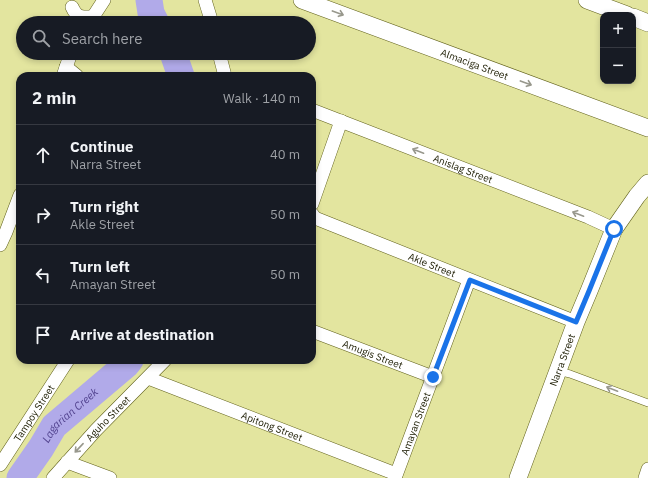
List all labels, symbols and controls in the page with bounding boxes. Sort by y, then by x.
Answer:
one-way arrow [332,10,344,18]
map controls [600,12,636,84]
button: + [600,12,636,48]
search box [16,16,316,60]
icon: search [30,27,52,49]
text: Search here [62,29,142,48]
street label: Almaciga Street [439,46,510,83]
button: − [600,48,636,84]
one-way arrow [520,79,532,87]
text: 2 min [32,87,76,109]
text: Walk · 140 m [223,90,300,107]
text: Continue [70,137,134,156]
icon: ahead [32,144,54,166]
text: 40 m [270,146,300,163]
one-way arrow [412,147,424,155]
street label: Anislag Street [431,152,495,187]
text: Narra Street [70,156,141,173]
text: Turn right [70,197,139,216]
icon: right [32,204,54,226]
text: 50 m [270,206,300,223]
one-way arrow [572,209,584,217]
text: Akle Street [70,216,135,233]
route start [605,220,623,238]
street label: Akle Street [406,250,458,281]
text: Turn left [70,257,130,276]
icon: left [32,264,54,286]
text: 50 m [270,266,300,283]
text: Amayan Street [70,276,156,293]
icon: arrive [32,324,54,346]
text: Arrive at destination [70,325,214,344]
street label: Narra Street [547,332,578,388]
street label: Amugis Street [341,337,405,372]
route end [424,368,442,386]
street label: Tampoy Street [11,382,58,444]
water label: Lagarian Creek [39,385,101,445]
one-way arrow [606,385,618,393]
street label: Amayan Street [398,390,434,457]
street label: Aguho Street [83,393,133,444]
street label: Apitong Street [239,409,305,444]
one-way arrow [74,443,84,453]

